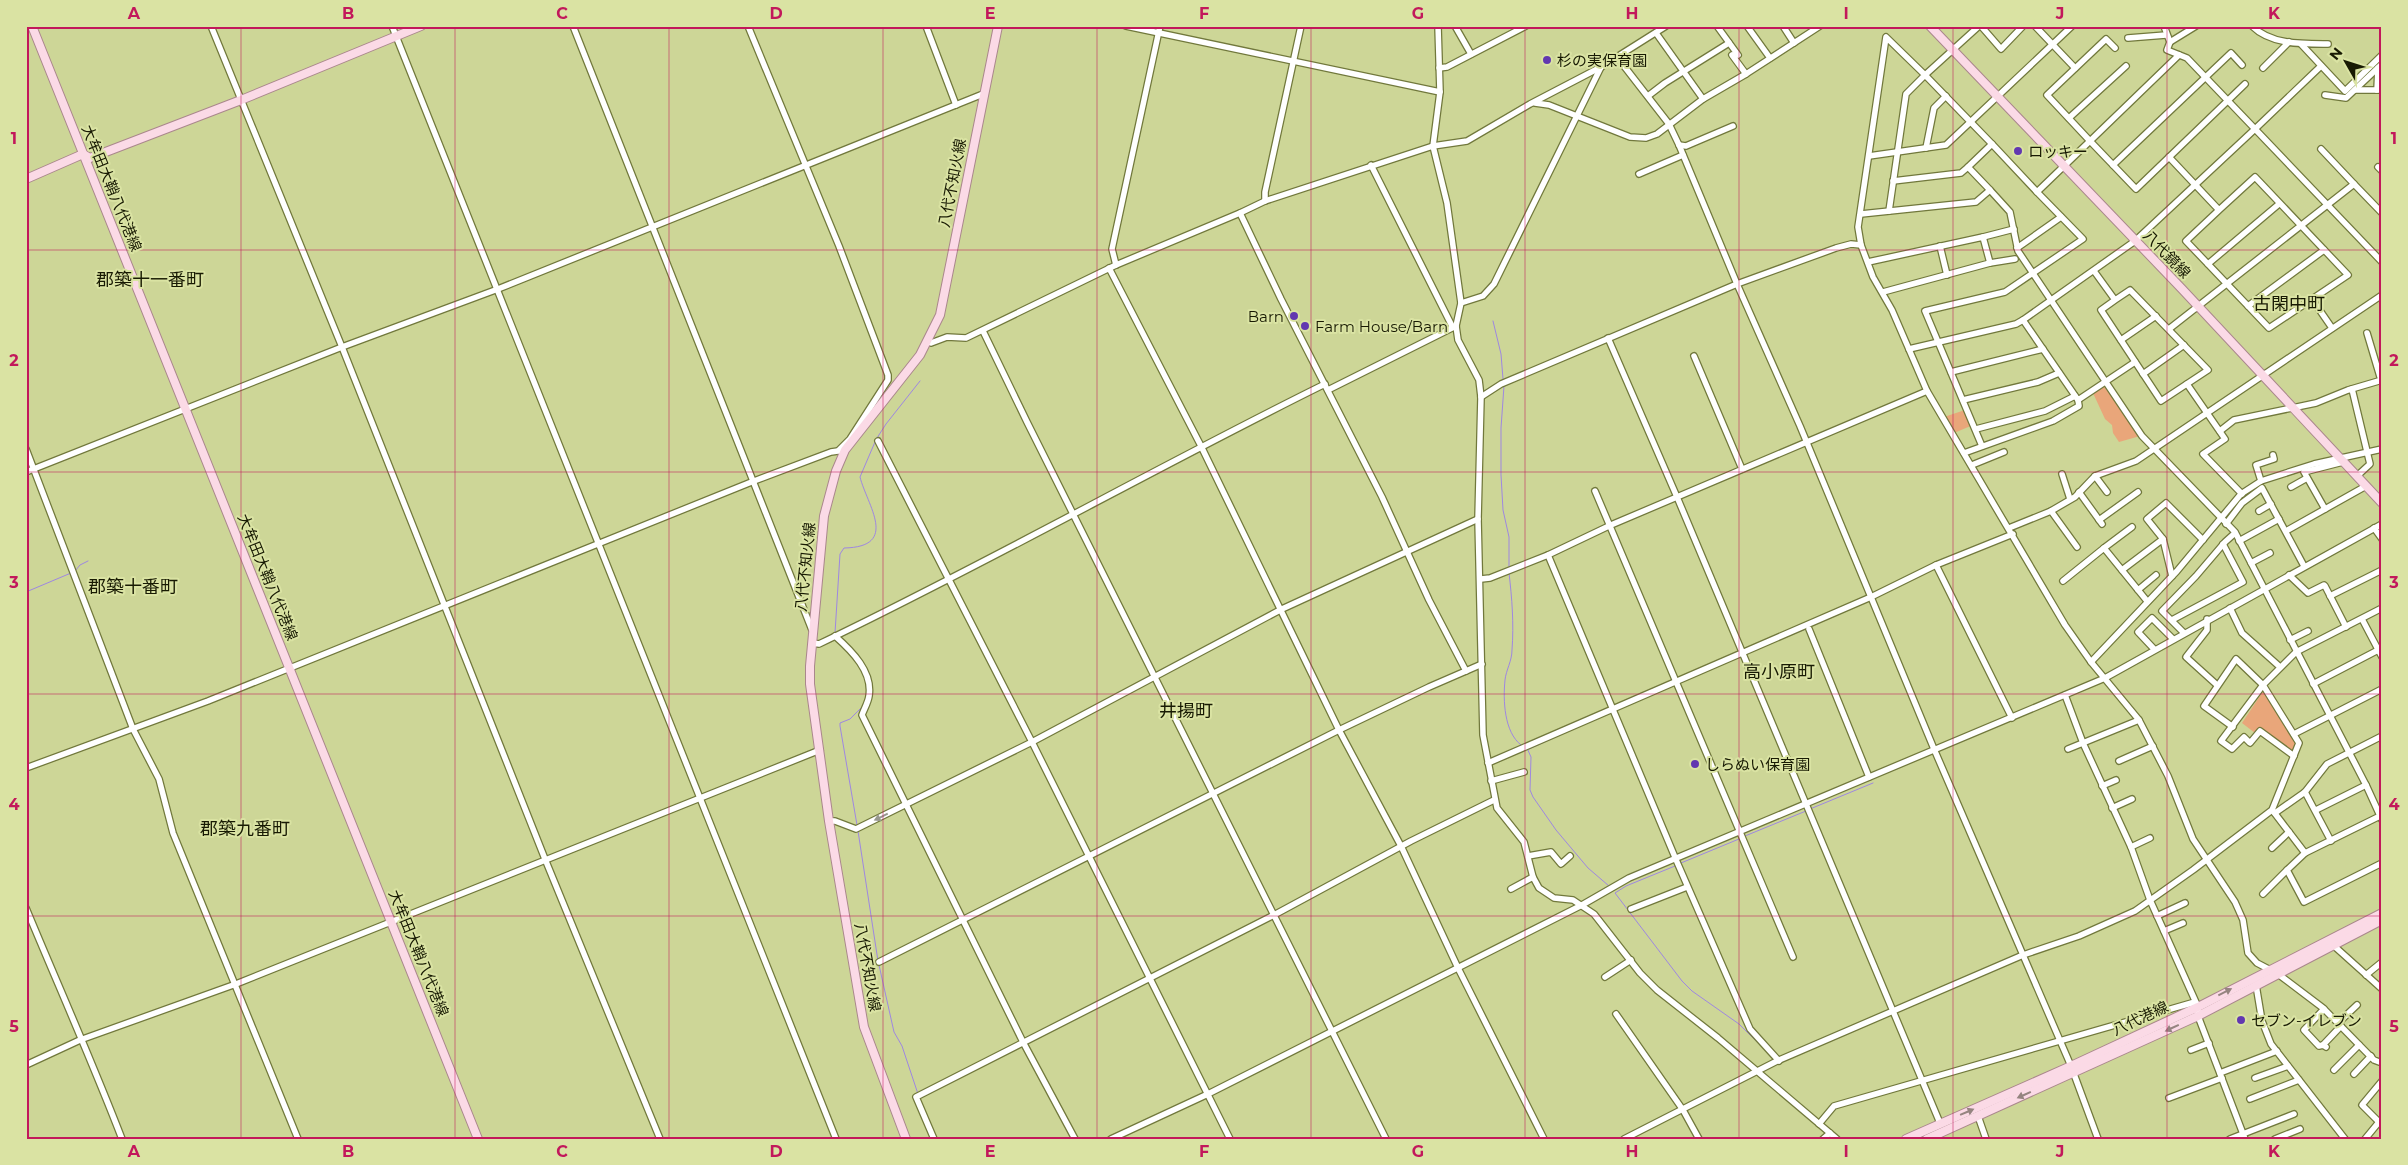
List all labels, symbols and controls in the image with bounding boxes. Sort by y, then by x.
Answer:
text: A [127,4,141,23]
text: B [342,4,354,23]
text: C [556,4,568,23]
text: D [769,4,783,23]
text: E [985,4,995,23]
text: F [1199,4,1209,23]
text: G [1412,4,1424,23]
text: H [1626,4,1638,23]
text: I [1843,4,1849,23]
text: J [2055,4,2064,23]
text: K [2268,4,2281,23]
north arrow [2320,38,2370,88]
text: N [2325,44,2346,64]
place label: 杉の実保育園 [1557,51,1647,70]
marker: 杉の実保育園 [1541,54,1553,66]
street label: 大牟田大鞘八代港線 [78,122,146,254]
text: 1 [11,129,17,148]
text: 1 [2391,129,2397,148]
street label: 八代不知火線 [934,137,970,229]
place label: ロッキー [2028,142,2088,161]
marker: ロッキー [2012,145,2024,157]
street label: 八代鏡線 [2139,226,2195,282]
district label: 郡築十一番町 [96,269,204,291]
district label: 古閑中町 [2253,293,2325,315]
place label: Barn [1248,307,1284,326]
marker: Barn [1288,310,1300,322]
place label: Farm House/Barn [1315,317,1448,336]
marker: Farm House/Barn [1299,320,1311,332]
text: 2 [9,351,19,370]
text: 2 [2389,351,2399,370]
street label: 大牟田大鞘八代港線 [234,511,302,643]
street label: 八代不知火線 [791,521,819,613]
text: 3 [8,573,19,592]
text: 3 [2388,573,2399,592]
district label: 郡築十番町 [88,576,178,598]
district label: 高小原町 [1743,661,1815,683]
district label: 井揚町 [1159,700,1213,722]
place label: しらぬい保育園 [1705,755,1810,774]
marker: しらぬい保育園 [1689,758,1701,770]
text: 4 [8,795,20,814]
text: 4 [2388,795,2400,814]
one-way arrow [874,813,888,821]
district label: 郡築九番町 [200,818,290,840]
street label: 大牟田大鞘八代港線 [385,887,453,1019]
street label: 八代不知火線 [851,921,885,1013]
one-way arrow [2218,988,2233,996]
street label: 八代港線 [2109,997,2171,1039]
place label: セブン-イレブン [2251,1011,2362,1030]
marker: セブン-イレブン [2235,1014,2247,1026]
text: 5 [9,1017,19,1036]
text: 5 [2389,1017,2399,1036]
one-way arrow [2165,1024,2179,1032]
one-way arrow [2017,1092,2031,1100]
one-way arrow [1960,1107,1974,1115]
text: A [127,1142,141,1161]
text: B [342,1142,354,1161]
text: C [556,1142,568,1161]
text: D [769,1142,783,1161]
text: E [985,1142,995,1161]
text: F [1199,1142,1209,1161]
text: G [1412,1142,1424,1161]
text: H [1626,1142,1638,1161]
text: I [1843,1142,1849,1161]
text: J [2055,1142,2064,1161]
text: K [2268,1142,2281,1161]

